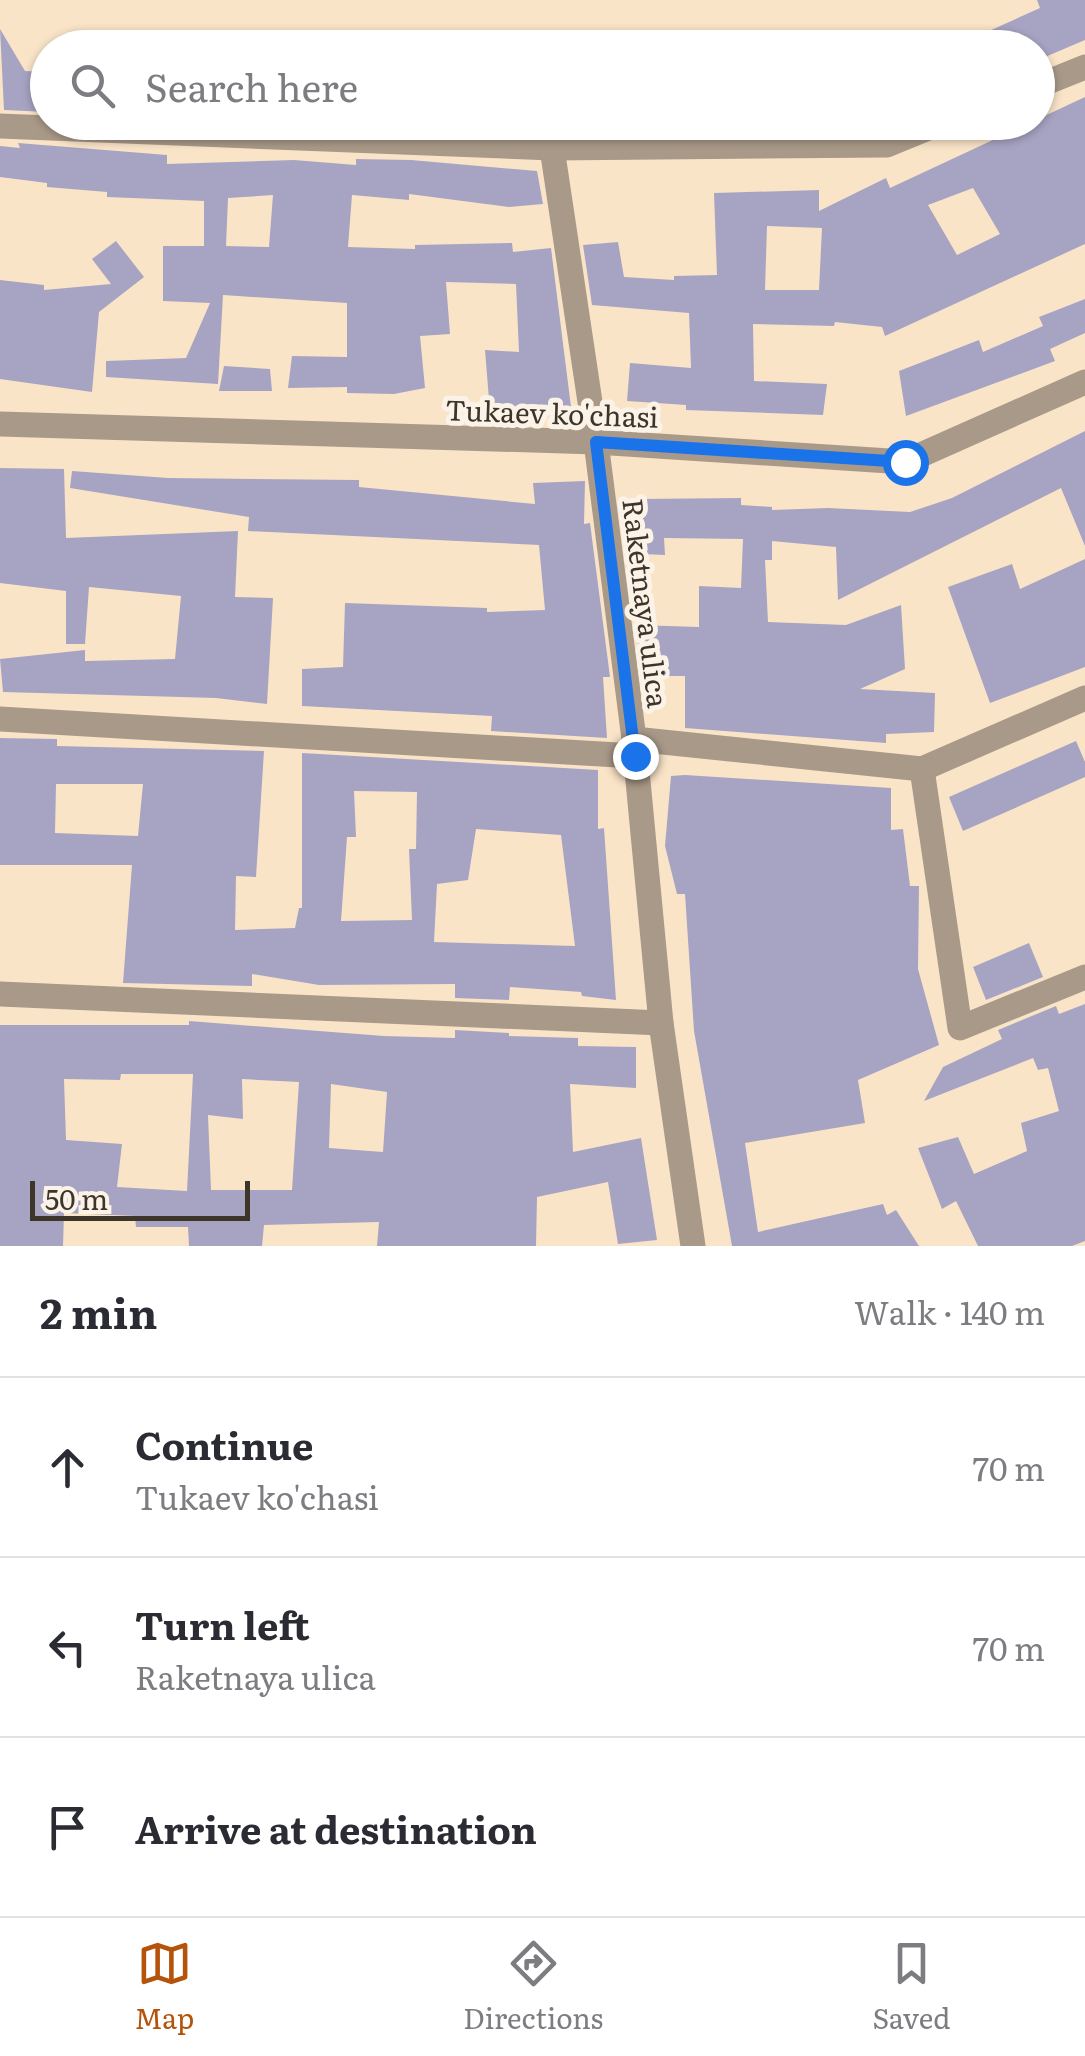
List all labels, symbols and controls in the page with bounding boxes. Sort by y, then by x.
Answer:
search box [30,30,1055,140]
text: Search here [145,57,358,114]
icon: search [65,58,120,113]
street label: Tukaev ko'chasi [445,387,659,437]
route start [883,440,929,486]
street label: Raketnaya ulica [613,496,681,710]
route end [613,734,659,780]
scale bar [30,1176,250,1220]
text: 50 m [45,1177,108,1219]
text: 2 min [40,1280,157,1342]
text: Walk · 140 m [854,1287,1045,1335]
text: Continue [135,1415,313,1472]
icon: ahead [40,1440,95,1495]
text: 70 m [973,1443,1045,1491]
text: Tukaev ko'chasi [135,1472,379,1520]
text: Turn left [135,1595,310,1652]
icon: left [40,1620,95,1675]
text: 70 m [973,1623,1045,1671]
text: Raketnaya ulica [135,1652,376,1700]
text: Arrive at destination [135,1799,537,1856]
icon: arrive [40,1800,95,1855]
tab: Map [135,1936,194,2038]
tab: Directions [463,1936,603,2038]
tab: Saved [872,1936,950,2038]

